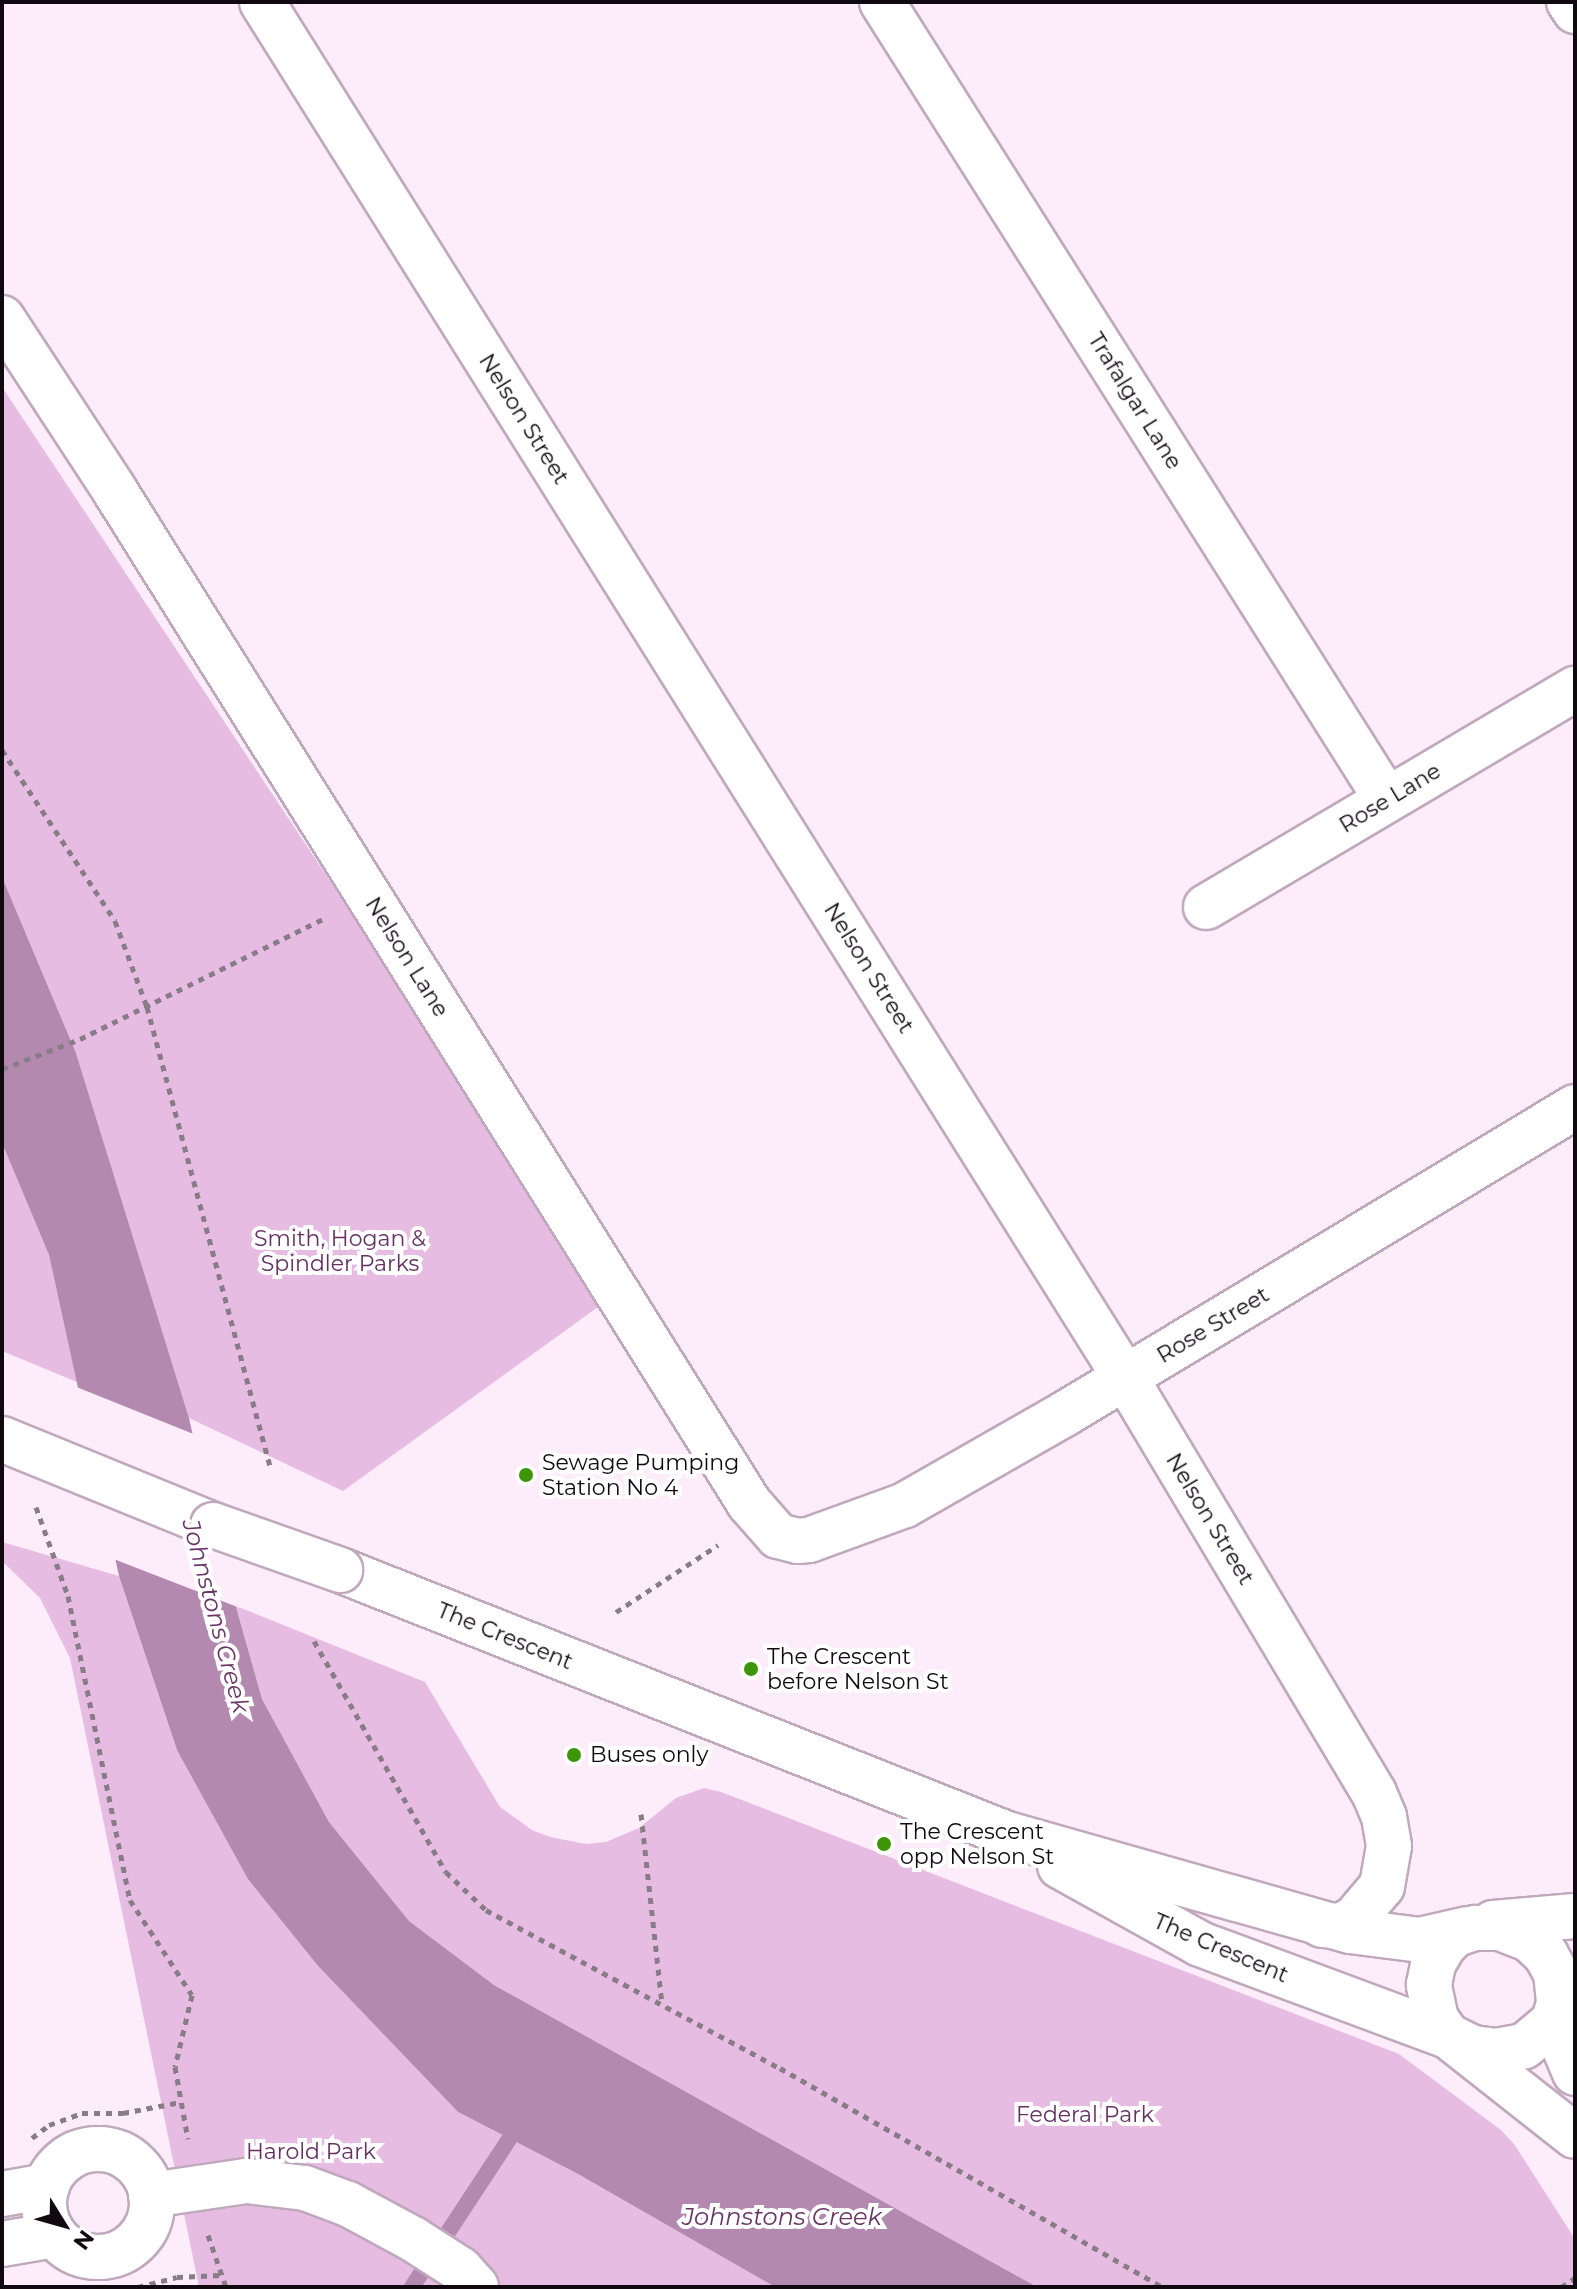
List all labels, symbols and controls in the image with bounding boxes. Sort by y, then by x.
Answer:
street label: Trafalgar Lane [1082,328,1188,474]
street label: Nelson Street [473,349,575,489]
street label: Rose Lane [1335,757,1445,839]
street label: Nelson Lane [360,892,454,1022]
street label: Nelson Street [818,898,920,1038]
park label: Smith, Hogan & Spindler Parks [254,1225,426,1276]
street label: Rose Street [1152,1281,1274,1369]
street label: Nelson Street [1160,1448,1260,1590]
place label: Sewage Pumping Station No 4 [542,1449,739,1500]
marker: Sewage Pumping Station No 4 [517,1466,535,1484]
water label: Johnstons Creek [176,1516,256,1716]
street label: The Crescent [433,1597,577,1675]
place label: The Crescent before Nelson St [767,1643,949,1694]
marker: The Crescent before Nelson St [742,1660,760,1678]
place label: Buses only [590,1742,708,1768]
marker: Buses only [565,1746,583,1764]
place label: The Crescent opp Nelson St [900,1818,1054,1870]
marker: The Crescent opp Nelson St [875,1835,893,1853]
street label: The Crescent [1150,1908,1292,1988]
park label: Federal Park [1016,2102,1154,2128]
park label: Harold Park [246,2139,376,2165]
north arrow [24,2185,104,2265]
water label: Johnstons Creek [682,2203,882,2231]
text: N [67,2225,100,2255]

